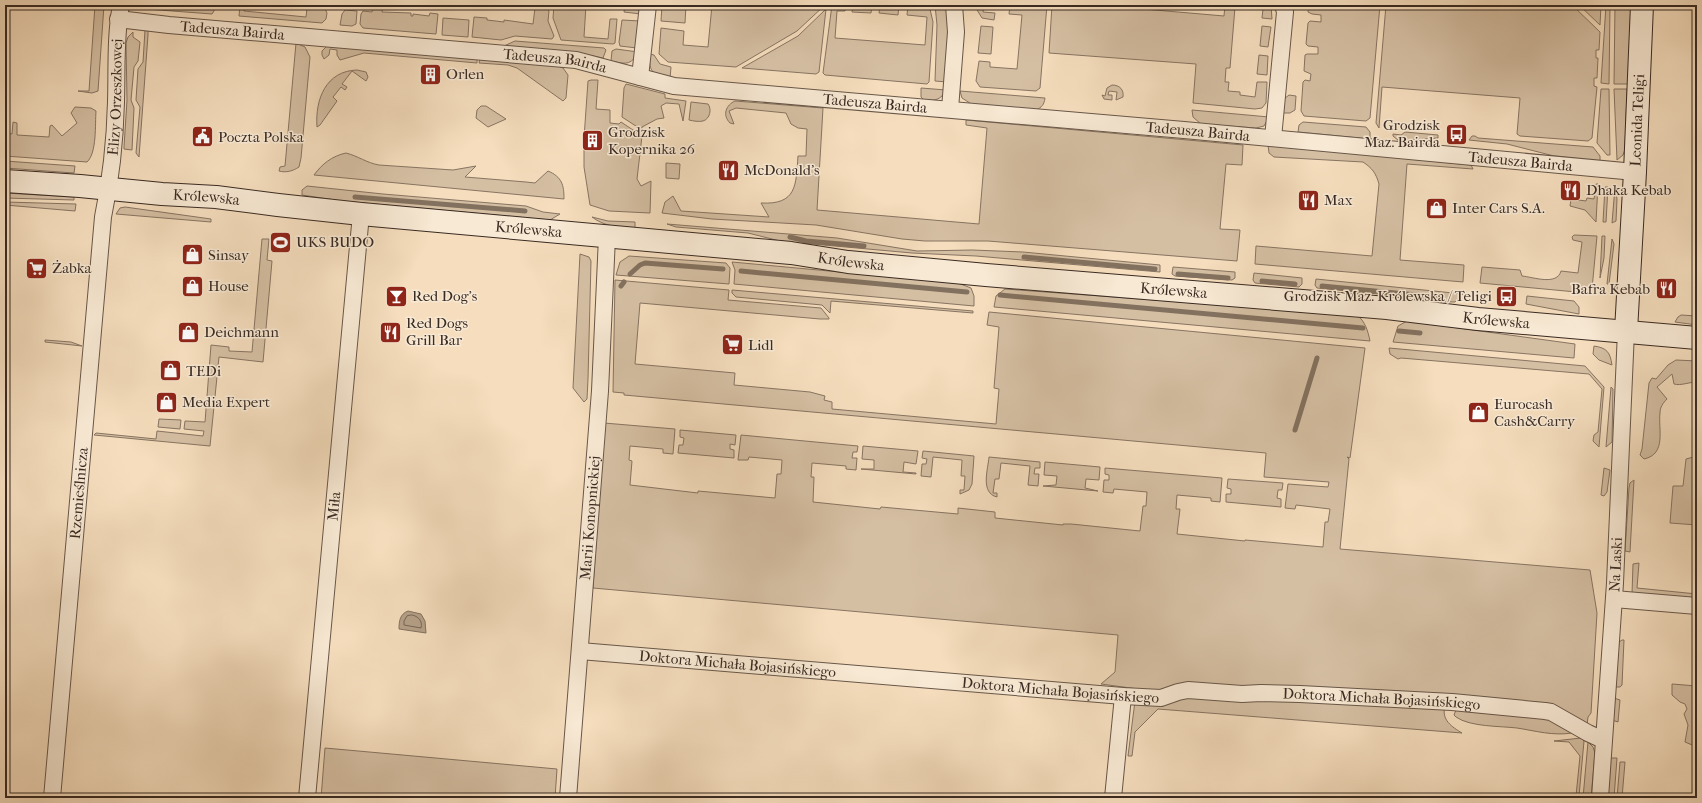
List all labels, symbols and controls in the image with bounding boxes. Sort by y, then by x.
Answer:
street label: Tadeusza Bairda [180,17,286,44]
street label: Elizy Orzeszkowej [104,38,126,156]
street label: Tadeusza Bairda [502,45,610,77]
building icon: Orlen [418,61,444,87]
place label: Orlen [446,65,485,83]
street label: Leonida Teligi [1626,73,1648,167]
street label: Tadeusza Bairda [822,90,929,117]
place label: Grodzisk Maz. Bairda [1364,116,1441,151]
street label: Tadeusza Bairda [1145,118,1252,145]
bus stop icon: Grodzisk Maz. Bairda [1443,121,1469,147]
place label: Grodzisk Kopernika 26 [608,123,696,158]
public building icon: Poczta Polska [189,124,215,150]
place label: Poczta Polska [218,128,305,146]
building icon: Grodzisk Kopernika 26 [579,128,605,154]
street label: Tadeusza Bairda [1467,148,1574,175]
restaurant icon: McDonald's [715,157,741,183]
place label: McDonald's [744,161,820,179]
restaurant icon: Dhaka Kebab [1558,177,1584,203]
place label: Dhaka Kebab [1586,181,1672,199]
street label: Królewska [172,186,242,209]
restaurant icon: Max [1296,187,1322,213]
place label: Max [1324,191,1353,209]
shop icon: Inter Cars S.A. [1423,195,1449,221]
place label: Inter Cars S.A. [1452,199,1545,217]
street label: Królewska [494,217,564,241]
sports icon: UKS BUDO [268,229,294,255]
place label: UKS BUDO [296,233,374,251]
shop icon: Sinsay [179,242,205,268]
place label: Sinsay [208,246,250,264]
street label: Królewska [816,248,886,274]
supermarket icon: Żabka [23,255,49,281]
place label: Żabka [52,259,93,277]
shop icon: House [180,273,206,299]
restaurant icon: Bafra Kebab [1653,276,1679,302]
place label: House [208,277,249,295]
street label: Królewska [1139,279,1209,302]
place label: Bafra Kebab [1571,280,1650,298]
bar icon: Red Dog's [383,283,409,309]
bus stop icon: Grodzisk Maz. Królewska / Teligi [1494,283,1520,309]
place label: Red Dog's [412,287,478,305]
place label: Grodzisk Maz. Królewska / Teligi [1284,287,1493,305]
street label: Królewska [1462,308,1532,333]
place label: Red Dogs Grill Bar [406,314,469,349]
shop icon: Deichmann [176,319,202,345]
restaurant icon: Red Dogs Grill Bar [378,319,404,345]
place label: Deichmann [204,323,279,341]
supermarket icon: Lidl [719,332,745,358]
place label: Lidl [748,336,774,354]
shop icon: TEDi [157,358,183,384]
place label: TEDi [186,362,222,380]
shop icon: Media Expert [153,389,179,415]
place label: Media Expert [182,393,271,411]
place label: Eurocash Cash&Carry [1494,395,1576,430]
shop icon: Eurocash Cash&Carry [1465,400,1491,426]
street label: Rzemieślnicza [66,445,92,540]
street label: Marii Konopnickiej [576,455,604,581]
street label: Miła [324,490,344,522]
street label: Na Laski [1605,536,1626,593]
street label: Doktora Michała Bojasińskiego [638,647,837,681]
street label: Doktora Michała Bojasińskiego [961,674,1160,707]
street label: Doktora Michała Bojasińskiego [1283,685,1482,714]

